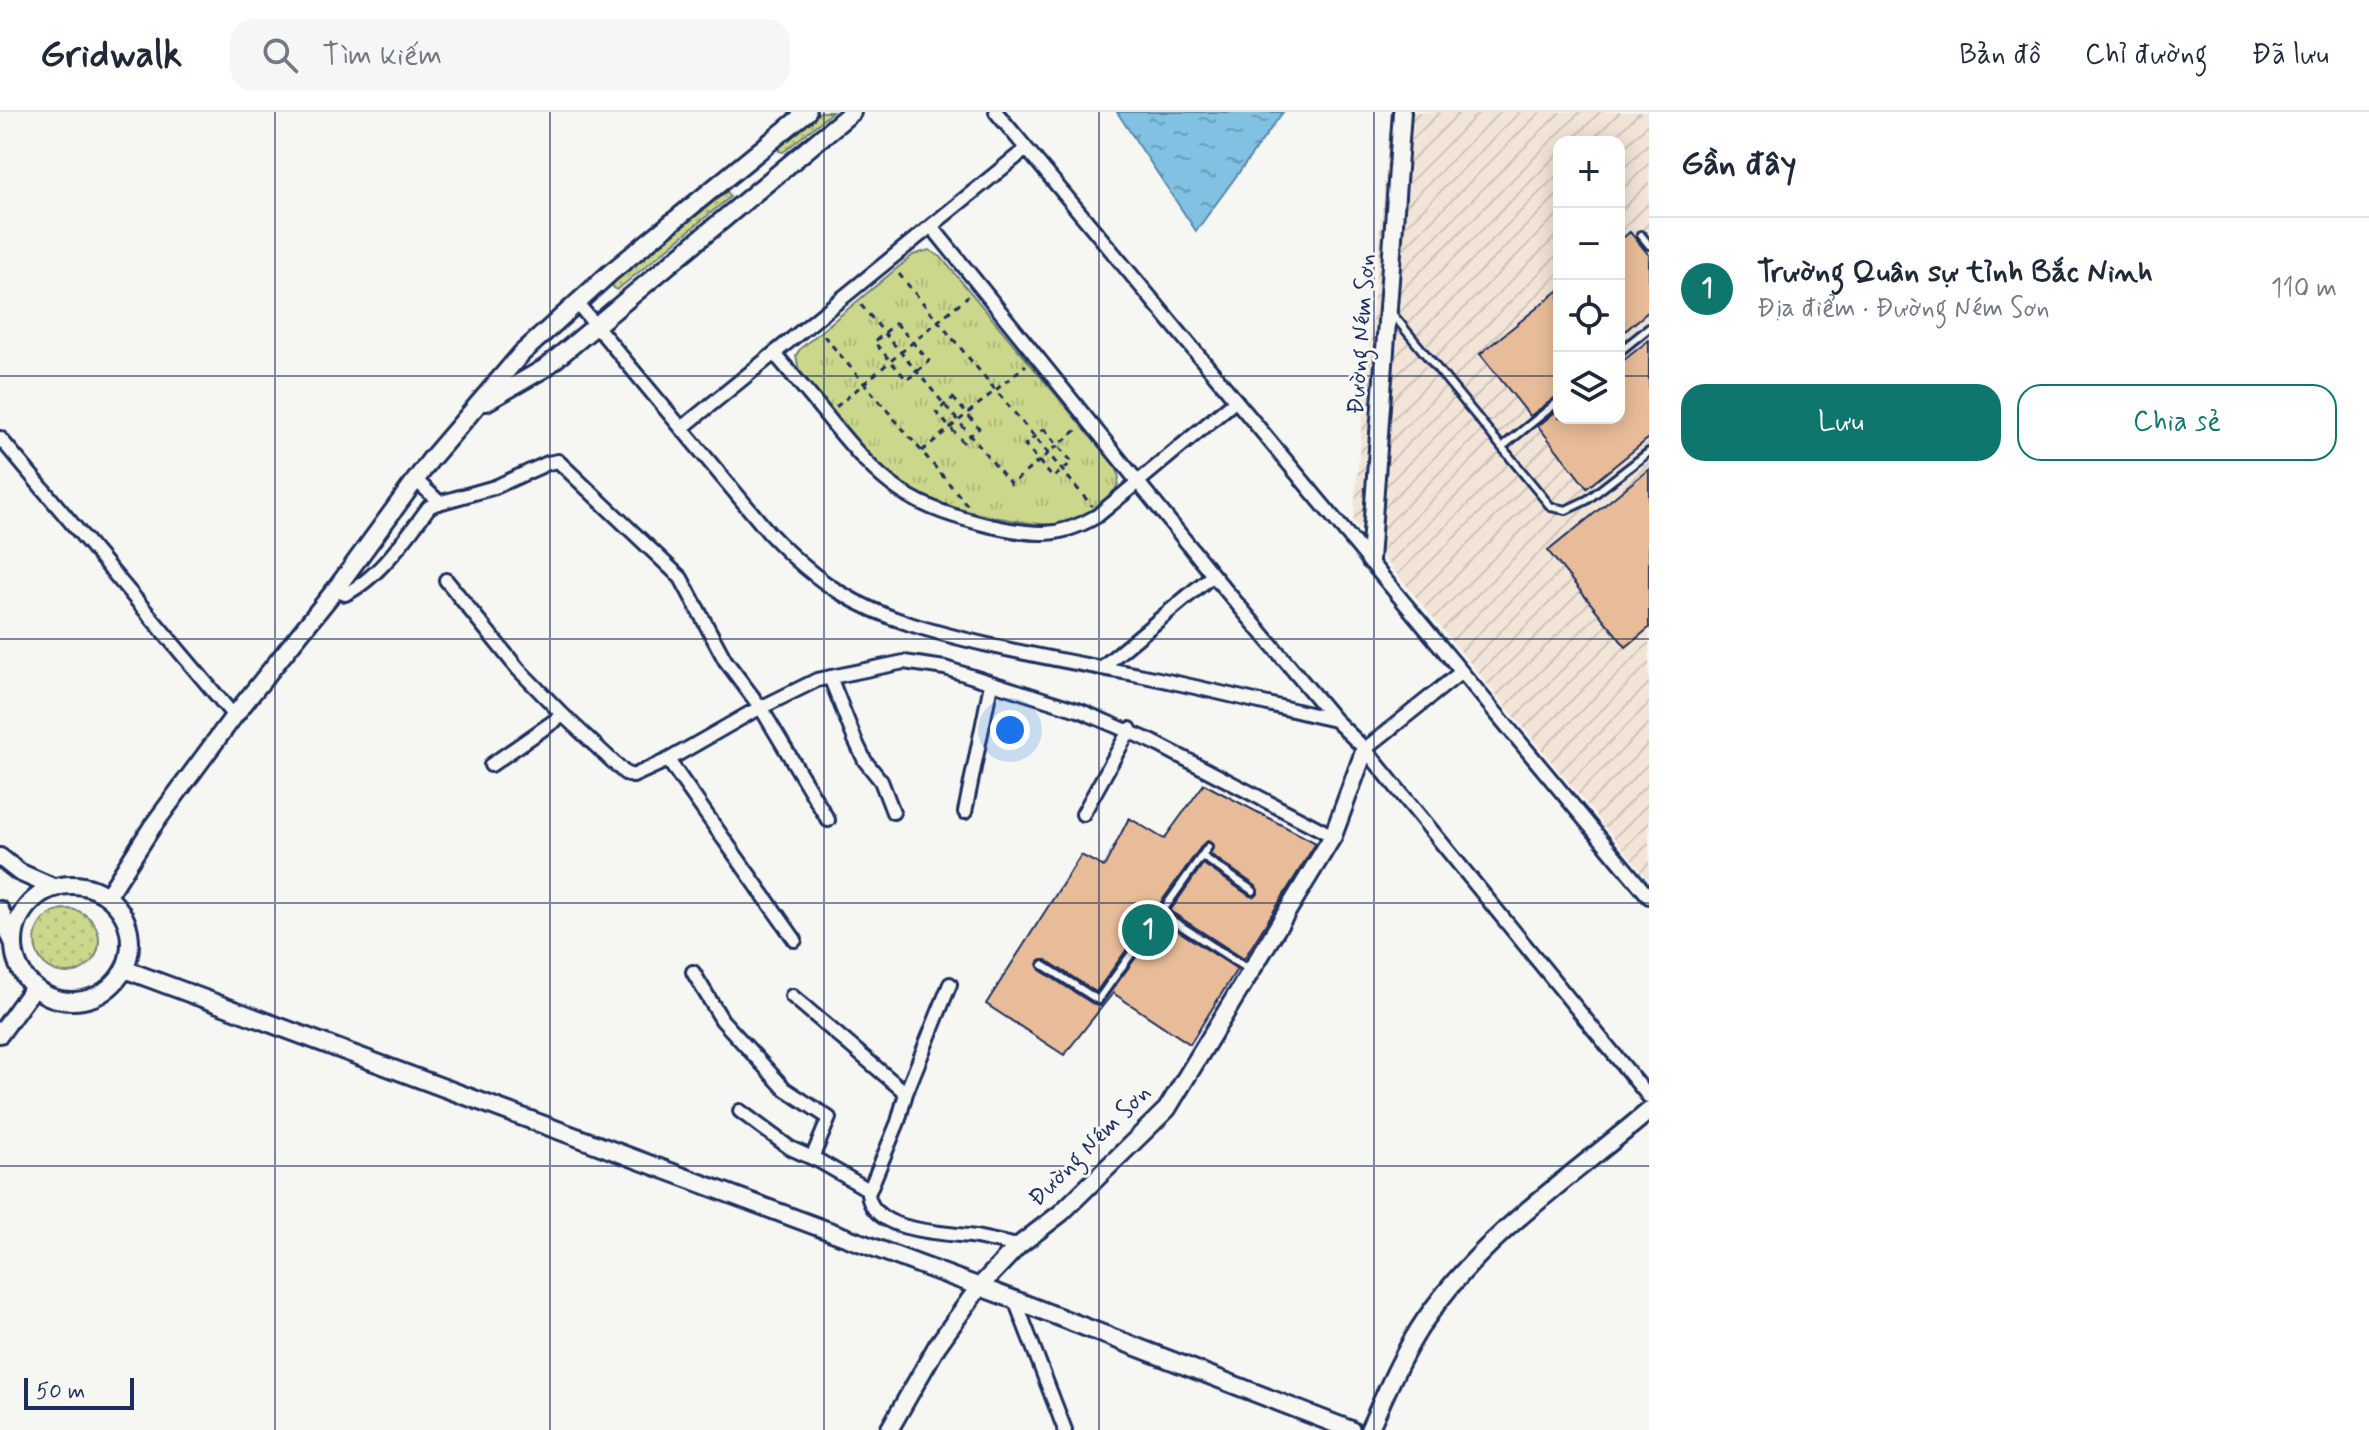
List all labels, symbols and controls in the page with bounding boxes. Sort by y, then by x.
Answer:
search box [230,19,790,91]
text: Gridwalk [40,31,182,80]
icon: search [258,33,302,77]
text: Tìm kiếm [322,36,442,75]
text: Bản đồ [1959,37,2041,74]
text: Chỉ đường [2085,37,2208,74]
text: Đã lưu [2252,37,2329,74]
map controls [1553,136,1625,424]
button: + [1553,136,1625,208]
text: Gần đây [1681,142,1797,187]
button: − [1553,208,1625,280]
street label: Đường Ném Sơn [1341,253,1386,416]
text: Trường Quân sự tỉnh Bắc Ninh [1757,253,2153,292]
text: 1 [1701,272,1713,306]
text: 110 m [2271,272,2337,306]
button: locate [1553,280,1625,352]
text: Địa điểm · Đường Ném Sơn [1757,292,2050,326]
button: layers [1553,352,1625,424]
button: Lưu [1681,384,2001,461]
button: Chia sẻ [2017,384,2337,461]
your location [990,710,1030,750]
pin: 1 [1122,900,1174,960]
street label: Đường Ném Sơn [1022,1078,1160,1216]
scale bar [24,1374,134,1410]
text: 50 m [36,1378,85,1406]

